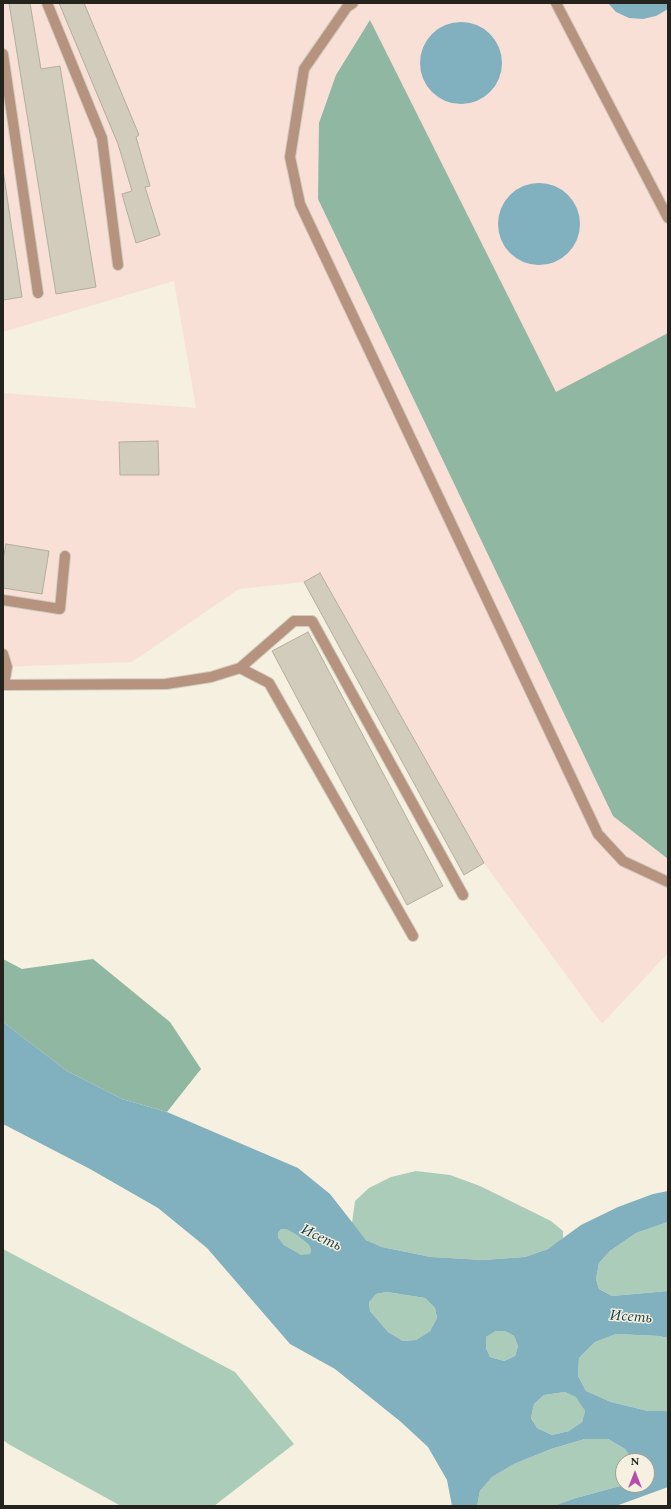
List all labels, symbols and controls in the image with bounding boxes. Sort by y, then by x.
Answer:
water label: Исеть [298,1222,344,1256]
water label: Исеть [609,1308,653,1328]
north arrow [615,1453,655,1493]
text: N [631,1453,639,1470]

